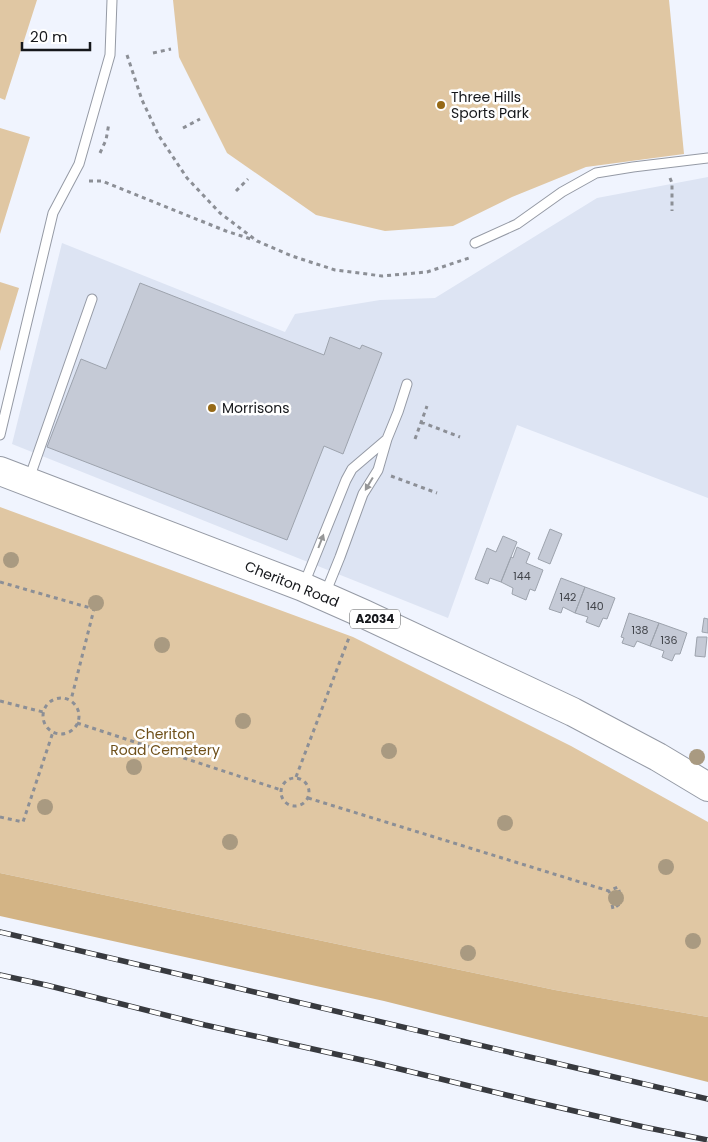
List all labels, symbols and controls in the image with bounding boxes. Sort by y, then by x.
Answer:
scale bar [22,20,90,52]
text: 20 m [30,26,68,47]
place label: Three Hills Sports Park [451,87,530,123]
marker: Three Hills Sports Park [435,99,447,111]
place label: Morrisons [222,398,289,418]
marker: Morrisons [206,402,218,414]
one-way arrow [365,477,374,491]
one-way arrow [317,533,325,548]
street label: Cheriton Road [242,556,342,612]
house number: 144 [513,568,531,584]
house number: 142 [560,589,576,605]
house number: 140 [586,598,604,614]
road number: A2034 [350,610,400,628]
house number: 138 [632,622,649,638]
house number: 136 [661,632,678,648]
park label: Cheriton Road Cemetery [110,724,220,760]

